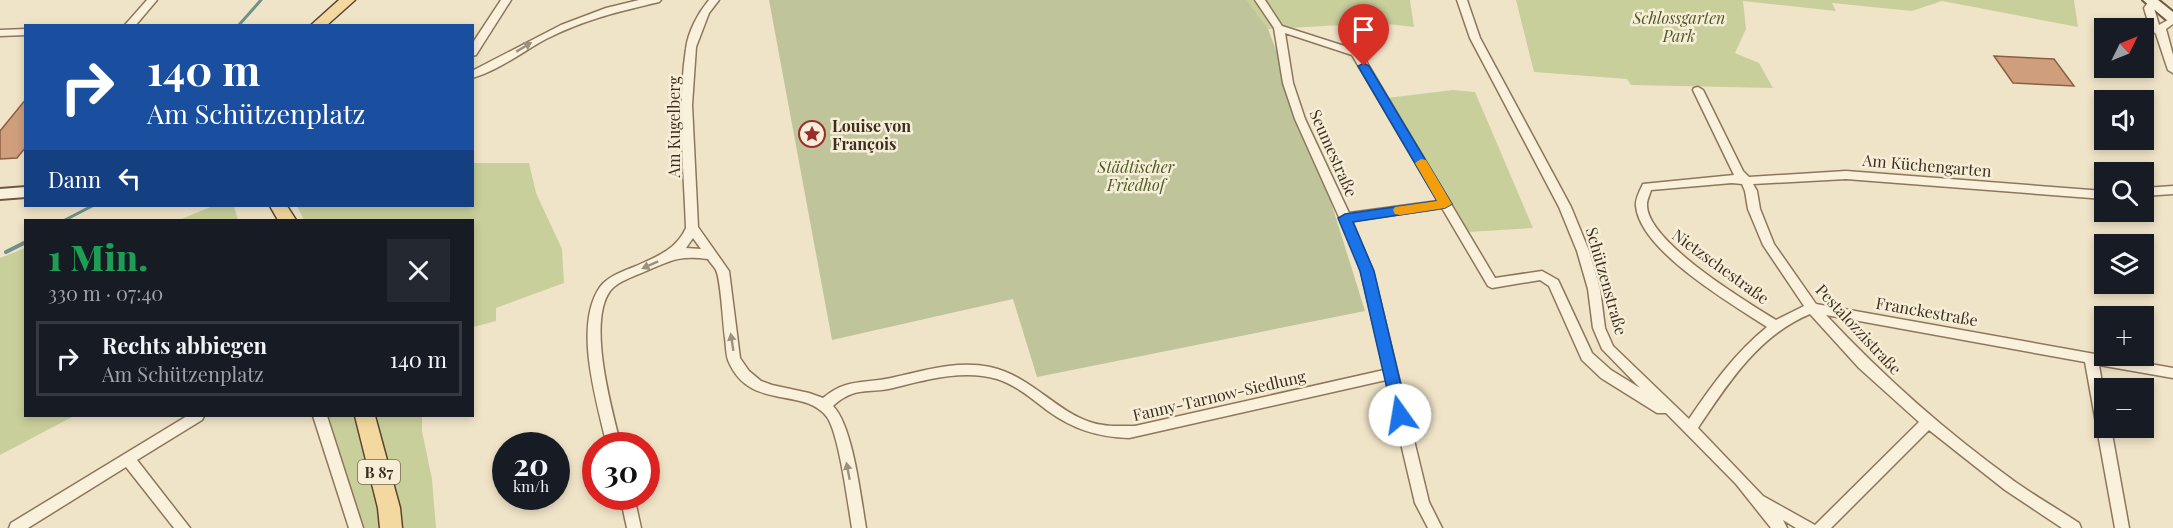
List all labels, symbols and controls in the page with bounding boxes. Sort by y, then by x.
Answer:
pin [1338,4,1389,66]
park label: Schlossgarten Park [1632,7,1725,46]
icon: arrive [1347,13,1380,46]
north arrow [2094,18,2154,78]
map controls [2094,18,2154,438]
text: 140 m [147,41,260,97]
one-way arrow [516,41,532,52]
icon: right [48,48,126,126]
street label: Am Kugelberg [663,76,684,179]
button: sound [2094,90,2154,150]
text: Am Schützenplatz [147,95,365,131]
street label: Seumestraße [1305,106,1363,200]
place label: Louise von François [832,115,911,154]
place icon: Louise von François [797,119,827,149]
street label: Am Küchengarten [1861,149,1993,181]
park label: Städtischer Friedhof [1097,156,1176,195]
icon: left [113,162,146,195]
button: search [2094,162,2154,222]
text: Dann [48,164,101,194]
street label: Nietzschestraße [1668,224,1774,308]
street label: Schützenstraße [1582,225,1632,337]
text: 1 Min. [48,232,148,280]
button: layers [2094,234,2154,294]
button: close [387,239,450,302]
one-way arrow [641,261,659,270]
text: 330 m · 07:40 [48,279,163,306]
street label: Pestalozzistraße [1812,279,1906,379]
street label: Franckestraße [1874,292,1980,330]
button: + [2094,306,2154,366]
text: Rechts abbiegen [102,330,267,360]
one-way arrow [727,332,736,351]
icon: right [51,342,84,375]
text: 140 m [390,344,447,374]
text: Am Schützenplatz [102,360,264,387]
street label: Fanny-Tarnow-Siedlung [1130,365,1308,425]
button: − [2094,378,2154,438]
position arrow [1368,383,1432,447]
speed limit sign: 30 [582,432,660,510]
text: 20 [513,444,549,484]
road number: B 87 [358,460,400,484]
one-way arrow [843,461,852,480]
text: km/h [513,476,549,496]

